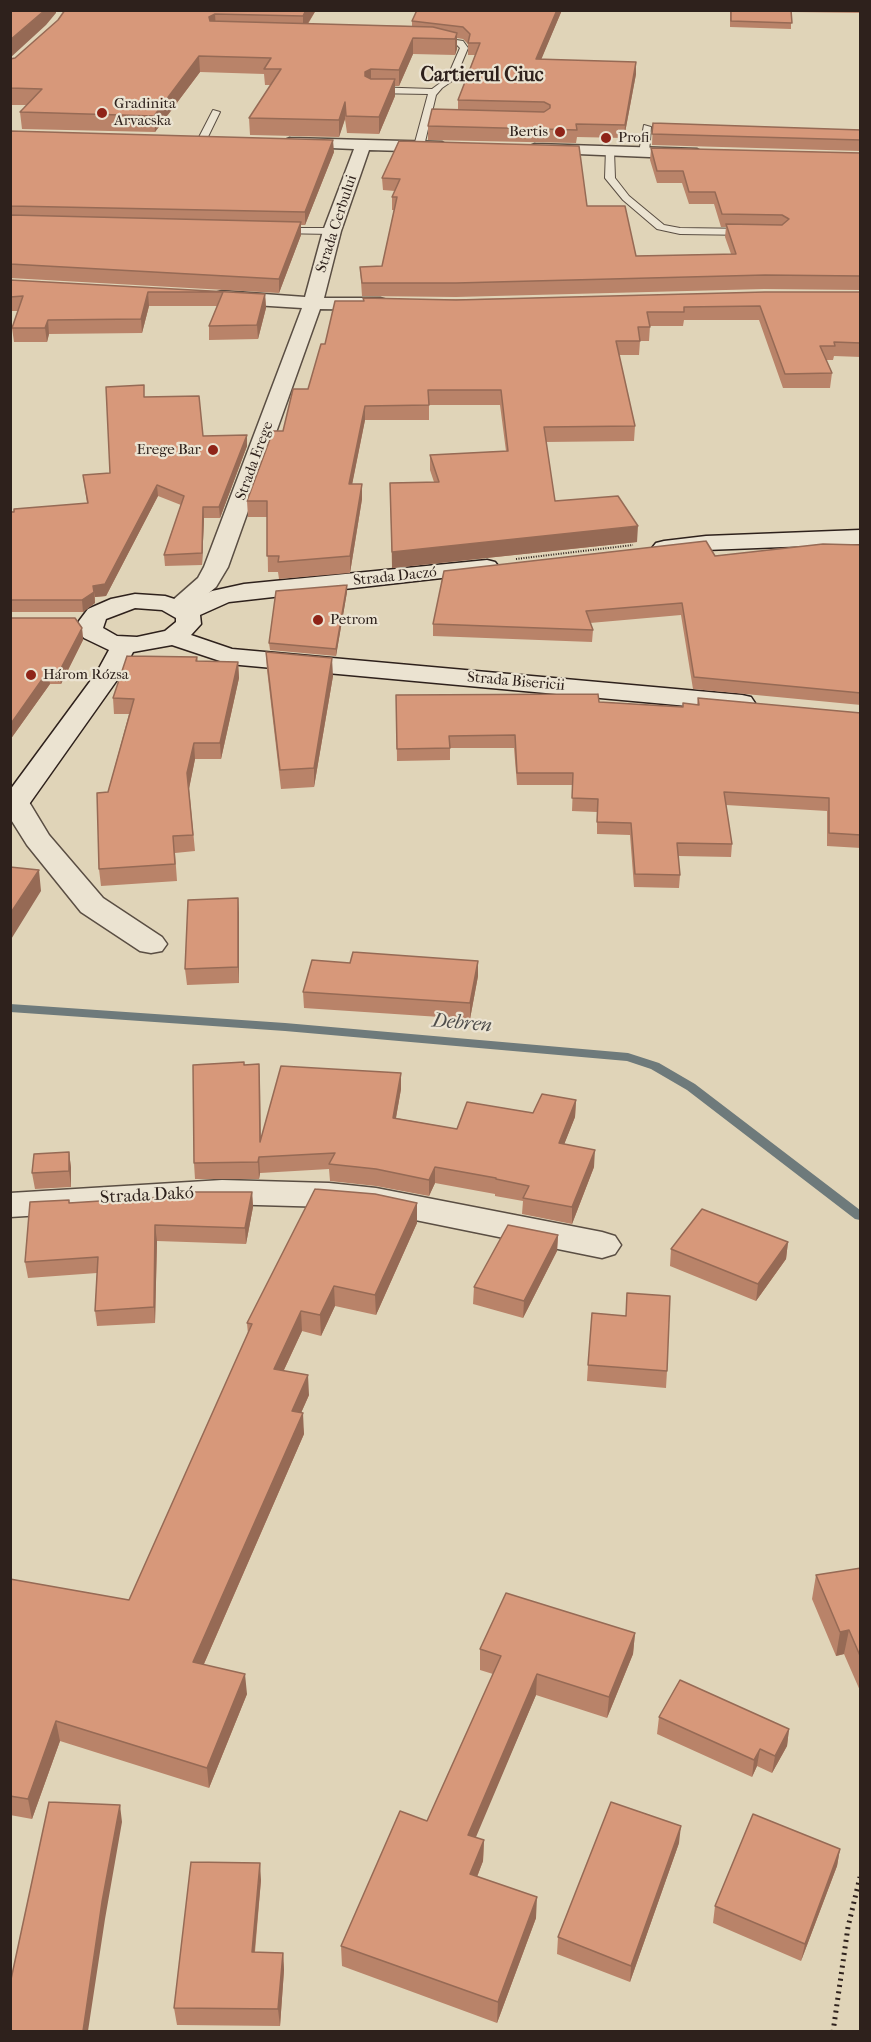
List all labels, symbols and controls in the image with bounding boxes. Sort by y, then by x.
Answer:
district label: Cartierul Ciuc [421,64,543,88]
place label: Gradinita Arvacska [114,95,176,130]
marker: Gradinita Arvacska [95,106,109,120]
place label: Bertis [509,123,548,141]
marker: Bertis [553,125,567,139]
place label: Profi [618,129,649,147]
marker: Profi [599,131,613,145]
street label: Strada Cerbului [313,173,361,275]
street label: Strada Erege [232,419,278,503]
place label: Erege Bar [136,441,201,459]
marker: Erege Bar [206,443,220,457]
street label: Strada Daczó [352,564,438,590]
place label: Petrom [330,611,378,629]
marker: Petrom [311,613,325,627]
place label: Három Rózsa [43,666,129,684]
marker: Három Rózsa [24,668,38,682]
street label: Strada Bisericii [466,669,566,695]
water label: Debren [431,1009,493,1039]
street label: Strada Dakó [100,1183,194,1209]

